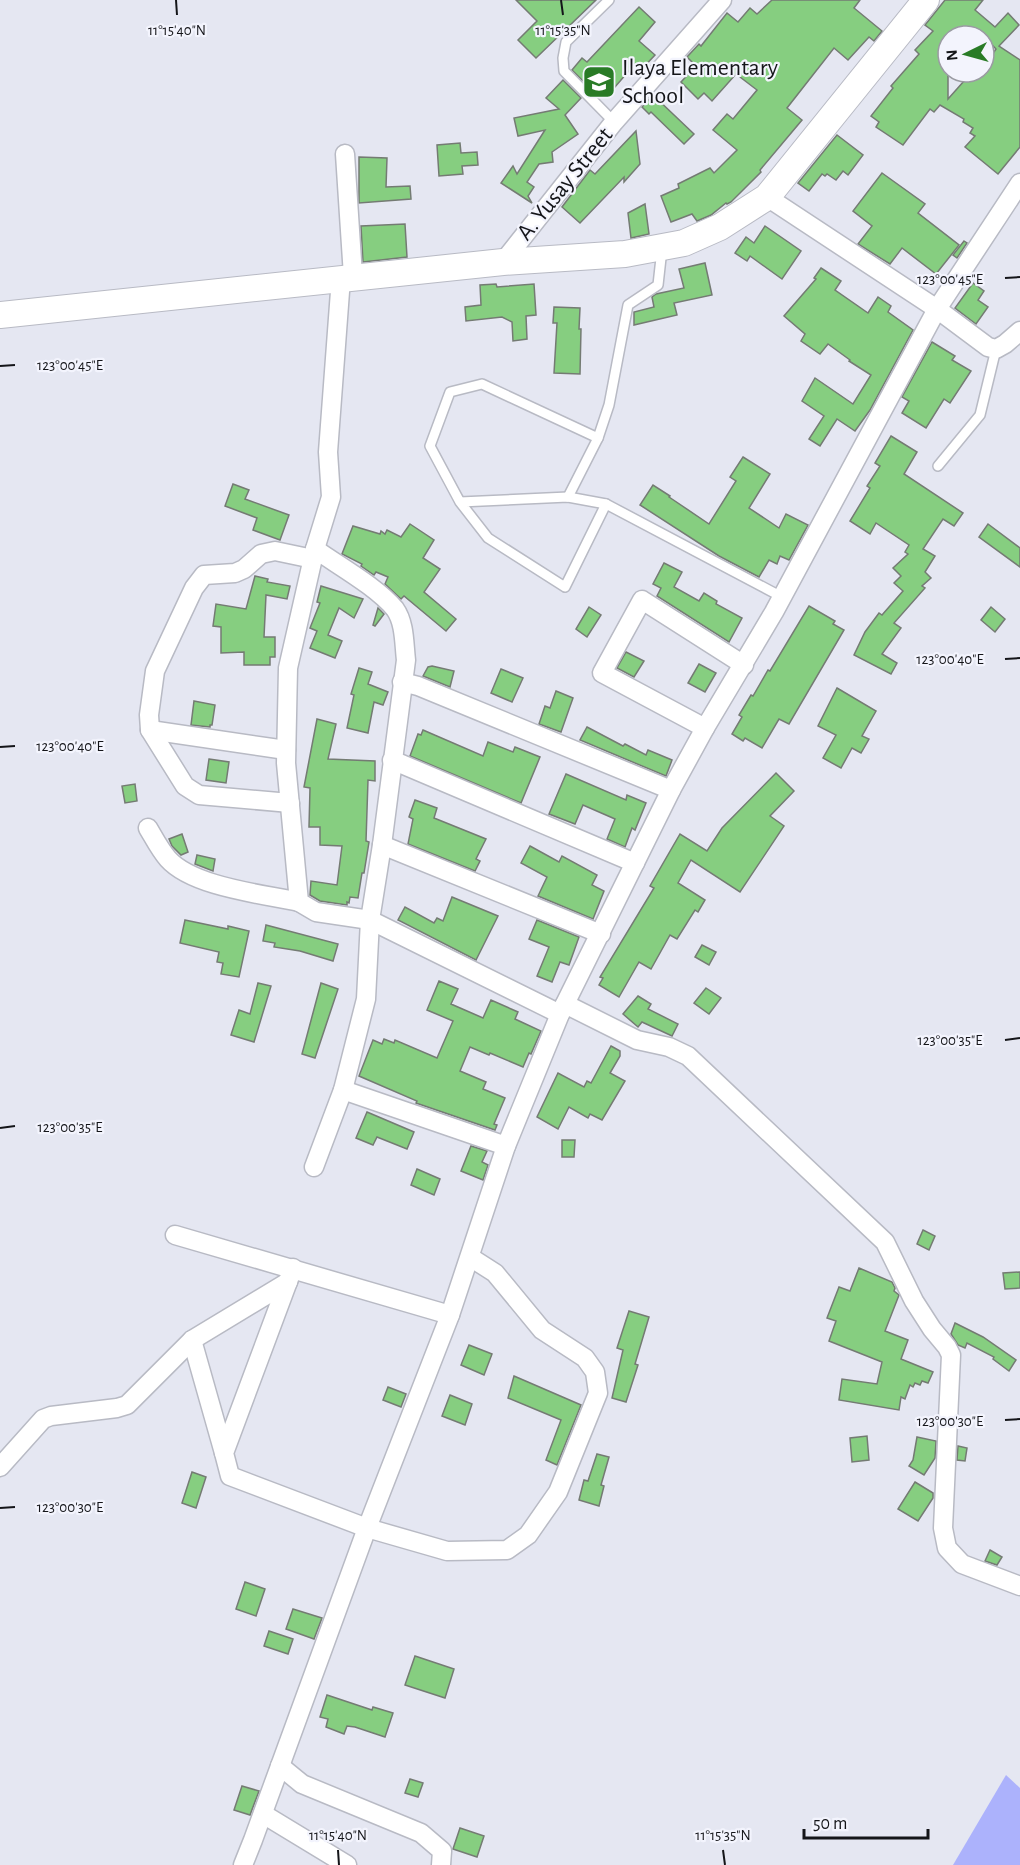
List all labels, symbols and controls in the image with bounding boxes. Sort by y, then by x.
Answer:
text: 11°15'40"N [148,23,206,38]
text: 11°15'35"N [535,23,591,38]
north arrow [936,24,996,84]
text: N [944,49,961,61]
place label: Ilaya Elementary School [622,56,778,108]
school or university icon: Ilaya Elementary School [581,64,617,100]
street label: A. Yusay Street [513,123,618,245]
text: 123°00'45"E [917,272,983,287]
text: 123°00'45"E [37,358,103,373]
text: 123°00'40"E [916,652,984,667]
text: 123°00'40"E [36,739,104,754]
text: 123°00'35"E [918,1033,982,1048]
text: 123°00'35"E [38,1120,102,1135]
text: 123°00'30"E [917,1414,983,1429]
text: 123°00'30"E [37,1500,103,1515]
scale bar [804,1802,928,1840]
text: 50 m [813,1815,847,1833]
text: 11°15'40"N [309,1828,367,1843]
text: 11°15'35"N [695,1828,751,1843]

